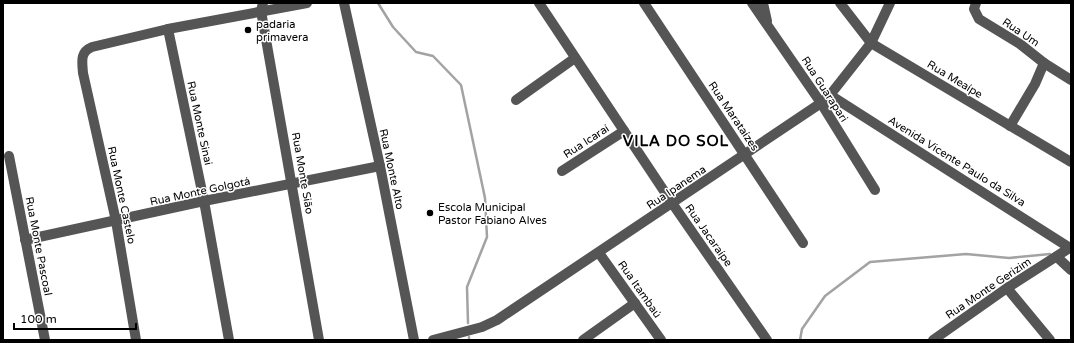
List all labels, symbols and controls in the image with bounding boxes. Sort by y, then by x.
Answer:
street label: Rua Um [1000,15,1042,49]
place label: padaria primavera [256,18,308,44]
marker: padaria primavera [243,25,253,35]
street label: Rua Guarapari [799,54,851,124]
street label: Rua Meaípe [925,58,985,101]
street label: Rua Marataízes [706,79,762,153]
street label: Rua Monte Sinai [184,80,215,166]
street label: Avenida Vicente Paulo da Silva [886,114,1028,209]
street label: Rua Icaraí [561,122,612,161]
street label: Rua Monte Alto [377,128,406,211]
street label: Rua Monte Sião [289,131,316,215]
district label: VILA DO SOL [623,132,729,150]
street label: Rua Monte Castelo [105,145,138,245]
street label: Rua Ipanema [644,163,708,212]
street label: Rua Monte Golgotá [149,175,251,208]
street label: Rua Monte Pascoal [23,196,54,297]
place label: Escola Municipal Pastor Fabiano Alves [438,201,547,227]
street label: Rua Jacaraípe [682,202,735,269]
marker: Escola Municipal Pastor Fabiano Alves [425,208,435,218]
street label: Rua Monte Gerizim [943,255,1034,322]
street label: Rua Itambaú [615,258,664,320]
scale bar [14,305,136,331]
text: 100 m [20,312,57,326]

